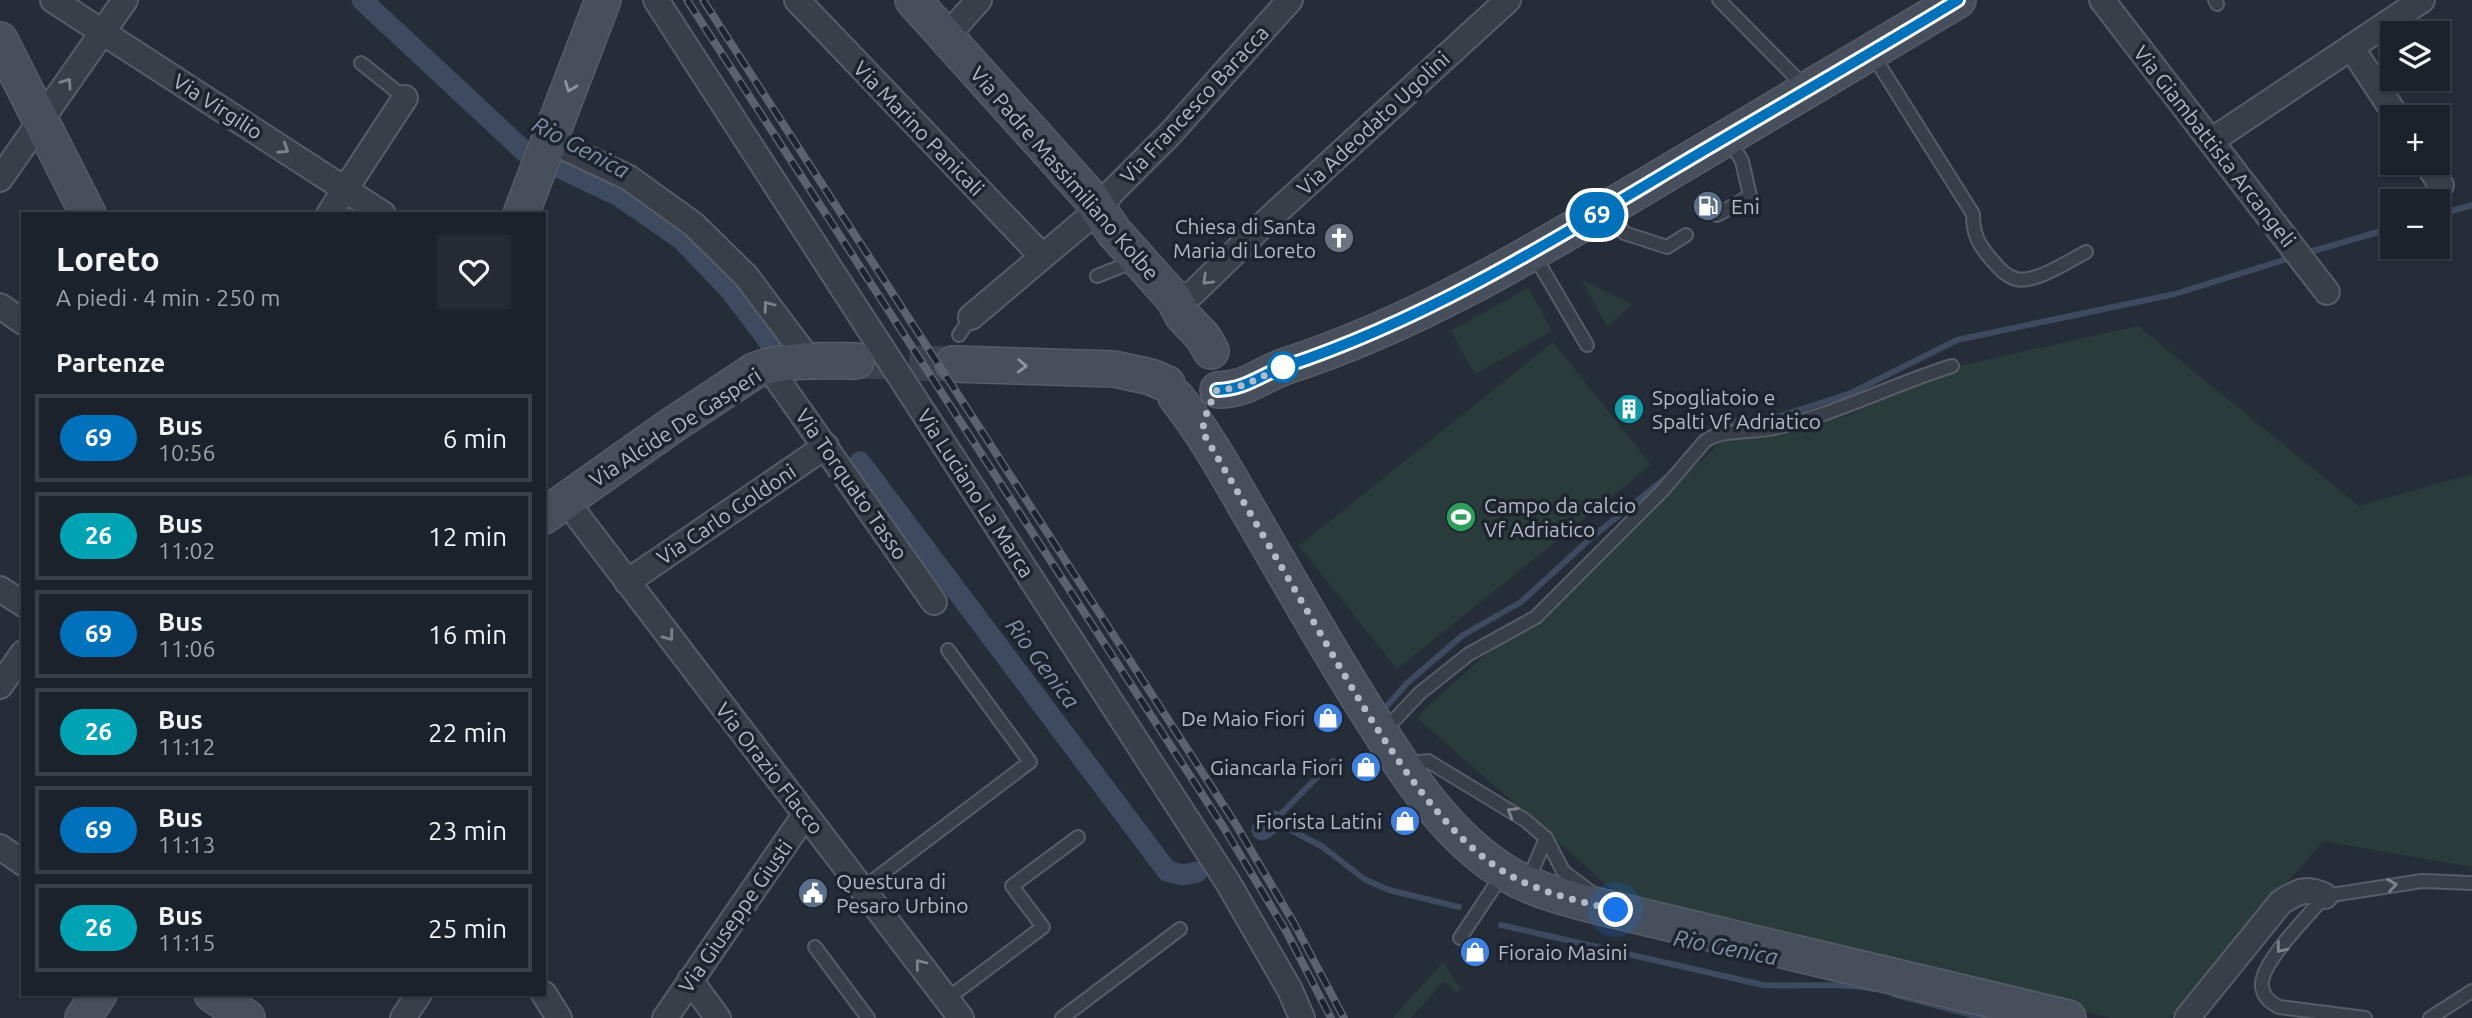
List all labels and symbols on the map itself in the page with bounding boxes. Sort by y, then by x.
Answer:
street label: Via Francesco Baracca [1115,20,1273,188]
street label: Via Giambattista Arcangeli [2129,41,2301,251]
street label: Via Adeodato Ugolini [1292,46,1454,200]
street label: Via Marino Panicali [849,56,989,200]
street label: Via Padre Massimiliano Kolbe [966,61,1164,285]
street label: Via Virgilio [169,68,267,144]
one-way arrow [59,78,71,91]
one-way arrow [564,80,578,92]
water label: Rio Genica [528,111,634,183]
one-way arrow [276,140,289,153]
fuel station icon: Eni [1691,189,1725,223]
line badge: 69 [1566,192,1628,238]
place label: Eni [1731,194,1760,218]
place label: Chiesa di Santa Maria di Loreto [1173,214,1316,262]
church icon: Chiesa di Santa Maria di Loreto [1322,221,1356,255]
one-way arrow [1202,271,1215,284]
one-way arrow [764,301,776,314]
unlabelled marker [1268,352,1298,382]
one-way arrow [1016,359,1027,374]
street label: Via Alcide De Gasperi [585,363,765,491]
place label: Spogliatoio e Spalti Vf Adriatico [1652,385,1821,433]
building icon: Spogliatoio e Spalti Vf Adriatico [1612,392,1646,426]
street label: Via Torquato Tasso [791,404,913,564]
street label: Via Luciano La Marca [913,404,1039,582]
street label: Via Carlo Goldoni [652,459,800,569]
place label: Campo da calcio Vf Adriatico [1484,493,1636,541]
sports icon: Campo da calcio Vf Adriatico [1444,500,1478,534]
water label: Rio Genica [1001,613,1085,713]
one-way arrow [660,629,673,641]
street label: Via Orazio Flacco [711,697,829,839]
shop icon: De Maio Fiori [1311,701,1345,735]
place label: De Maio Fiori [1181,706,1305,730]
shop icon: Giancarla Fiori [1349,750,1383,784]
place label: Giancarla Fiori [1210,755,1343,779]
shop icon: Fiorista Latini [1388,804,1422,838]
one-way arrow [1507,807,1520,820]
place label: Fiorista Latini [1256,809,1382,833]
street label: Via Giuseppe Giusti [673,835,797,997]
place label: Questura di Pesaro Urbino [836,869,969,917]
public building icon: Questura di Pesaro Urbino [796,876,830,910]
one-way arrow [2386,878,2398,893]
your location [1598,892,1633,927]
water label: Rio Genica [1672,925,1780,969]
shop icon: Fioraio Masini [1458,935,1492,969]
place label: Fioraio Masini [1498,940,1628,964]
one-way arrow [2277,940,2289,953]
one-way arrow [915,959,928,972]

